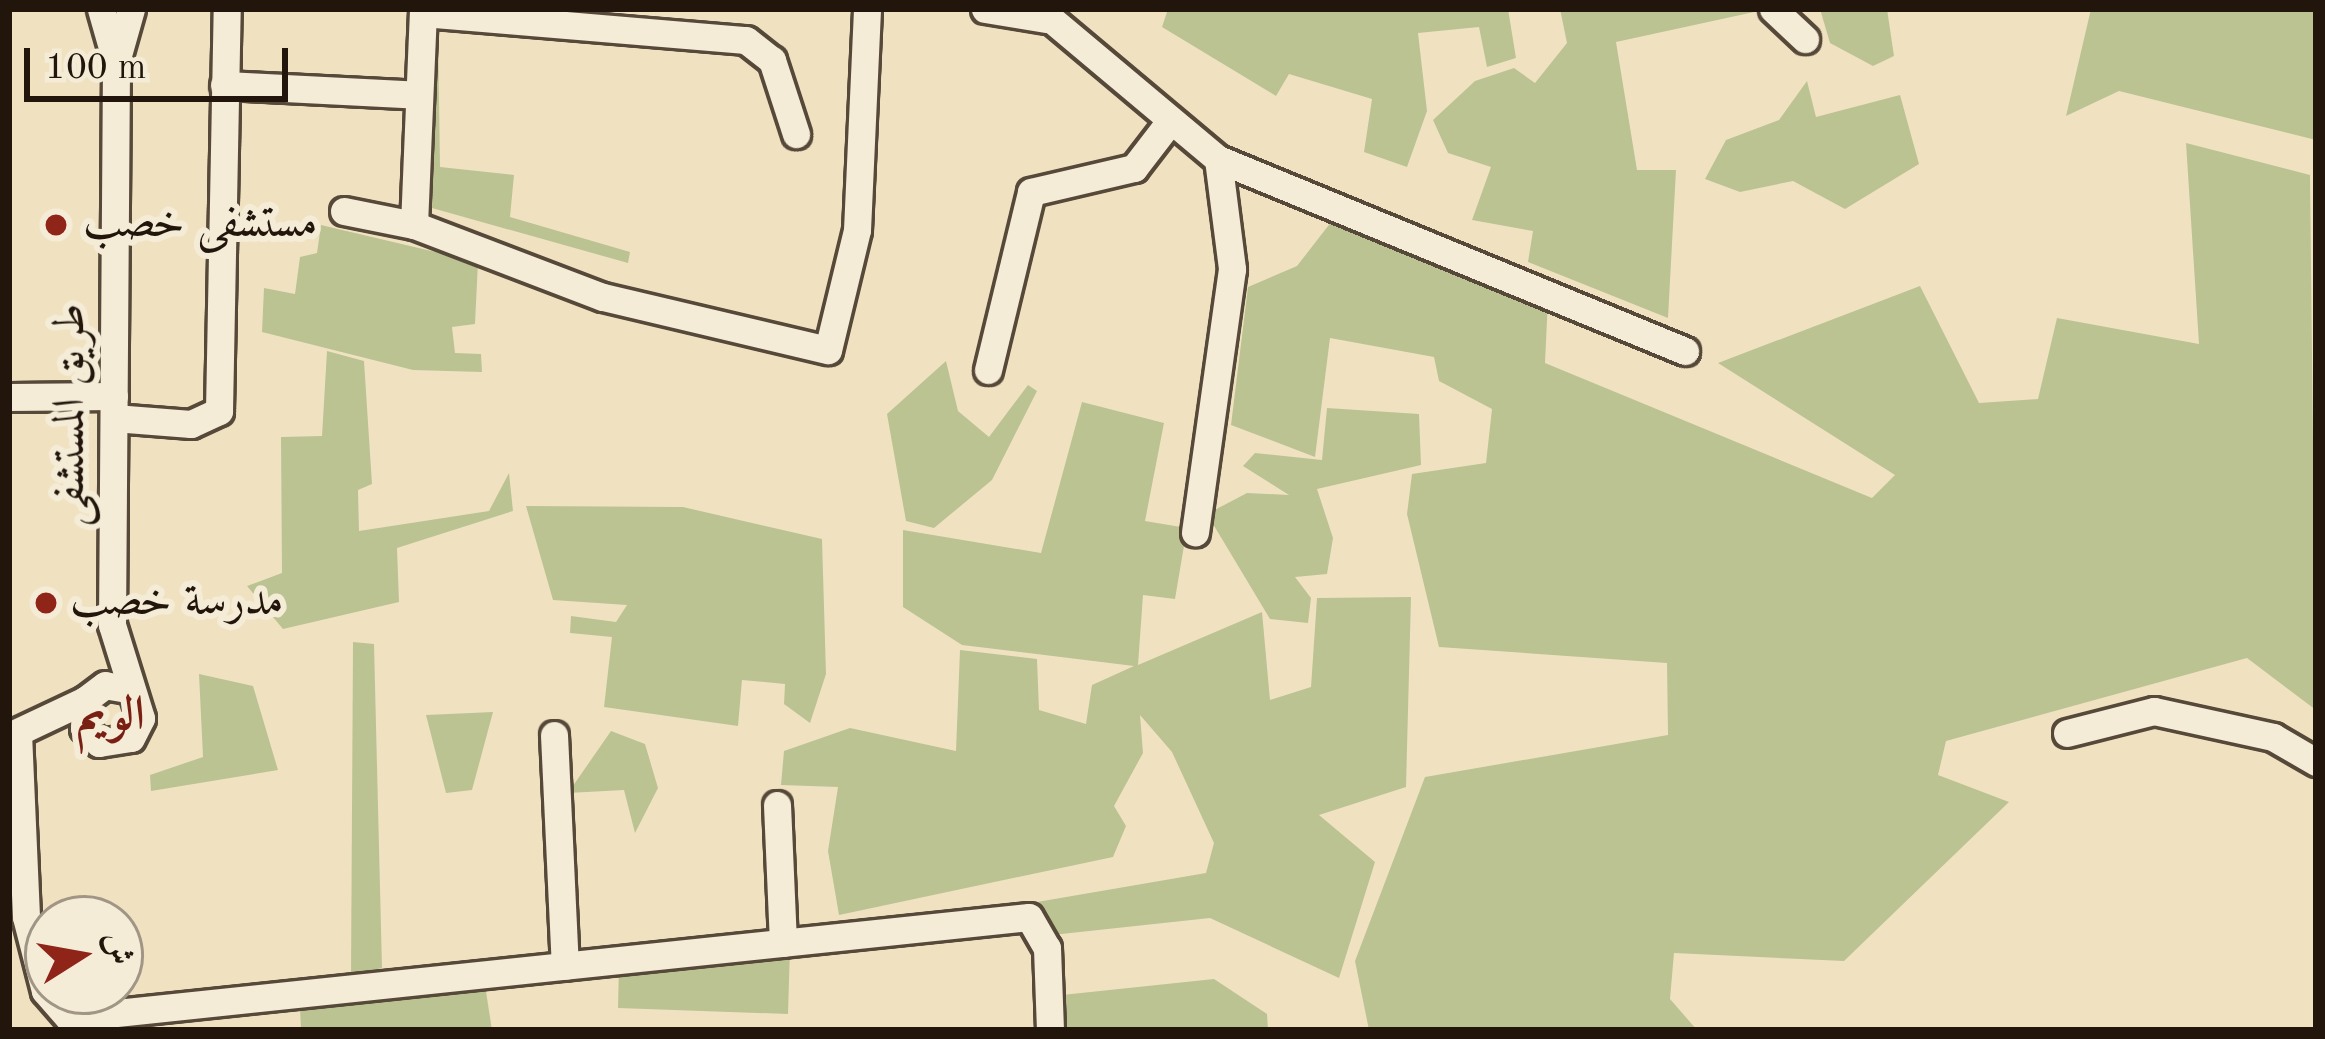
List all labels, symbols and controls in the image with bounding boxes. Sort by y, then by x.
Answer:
scale bar [30,24,294,98]
text: 100 m [45,51,146,87]
place label: مستشفى خصب [83,198,317,252]
marker: مستشفى خصب [40,209,72,241]
street label: طريق المستشفى [45,303,99,527]
place label: مدرسة خصب [70,576,284,630]
marker: مدرسة خصب [33,590,59,616]
district label: الويم [77,688,145,746]
north arrow [24,895,144,1015]
text: ش [98,929,136,968]

